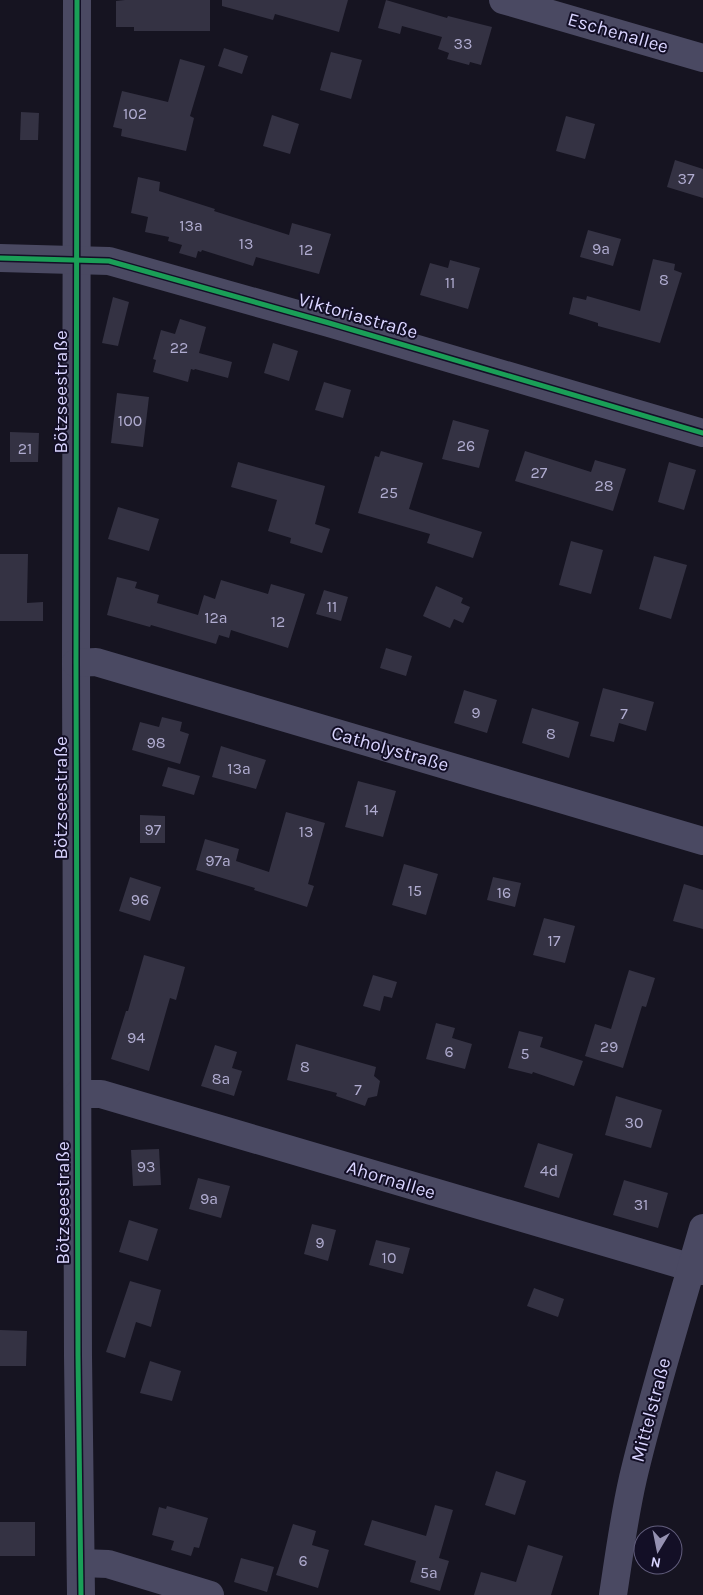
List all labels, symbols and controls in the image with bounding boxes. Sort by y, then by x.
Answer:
street label: Eschenallee [565,8,671,58]
house number: 33 [454,34,472,53]
house number: 102 [123,104,147,123]
house number: 37 [678,169,695,188]
house number: 13a [179,216,203,235]
house number: 13 [239,234,253,253]
house number: 9a [592,239,610,258]
house number: 12 [299,240,313,259]
house number: 8 [659,270,669,289]
house number: 11 [445,273,455,292]
street label: Viktoriastraße [296,288,420,344]
street label: Bötzseestraße [50,330,72,454]
house number: 22 [170,338,188,357]
house number: 100 [118,411,142,430]
house number: 26 [457,436,475,455]
house number: 21 [18,439,32,458]
house number: 27 [531,463,548,482]
house number: 28 [594,476,614,495]
house number: 25 [380,483,398,502]
house number: 11 [327,597,337,616]
house number: 12a [204,608,228,627]
house number: 12 [271,612,285,631]
house number: 9 [471,703,481,722]
house number: 7 [620,704,628,723]
street label: Catholystraße [329,722,451,776]
house number: 8 [546,724,556,743]
house number: 98 [146,733,166,752]
street label: Bötzseestraße [50,736,72,860]
house number: 13a [227,759,251,778]
house number: 14 [364,800,378,819]
house number: 97 [145,820,162,839]
house number: 13 [299,822,313,841]
house number: 97a [205,851,231,870]
house number: 15 [408,881,422,900]
house number: 16 [497,883,511,902]
house number: 96 [131,890,149,909]
house number: 17 [548,931,561,950]
house number: 94 [127,1028,145,1047]
house number: 29 [600,1037,618,1056]
house number: 6 [444,1042,454,1061]
house number: 5 [520,1044,530,1063]
house number: 8 [300,1057,310,1076]
house number: 8a [212,1069,230,1088]
house number: 7 [354,1080,362,1099]
house number: 30 [625,1113,643,1132]
street label: Bötzseestraße [52,1141,74,1265]
street label: Ahornallee [344,1156,438,1204]
house number: 93 [137,1157,155,1176]
house number: 4d [540,1161,558,1180]
house number: 9a [200,1189,218,1208]
house number: 31 [634,1195,648,1214]
house number: 9 [315,1233,325,1252]
house number: 10 [382,1248,396,1267]
street label: Mittelstraße [627,1355,675,1465]
north arrow [633,1525,683,1575]
house number: 6 [298,1551,308,1570]
text: N [649,1553,662,1572]
house number: 5a [420,1563,438,1582]

